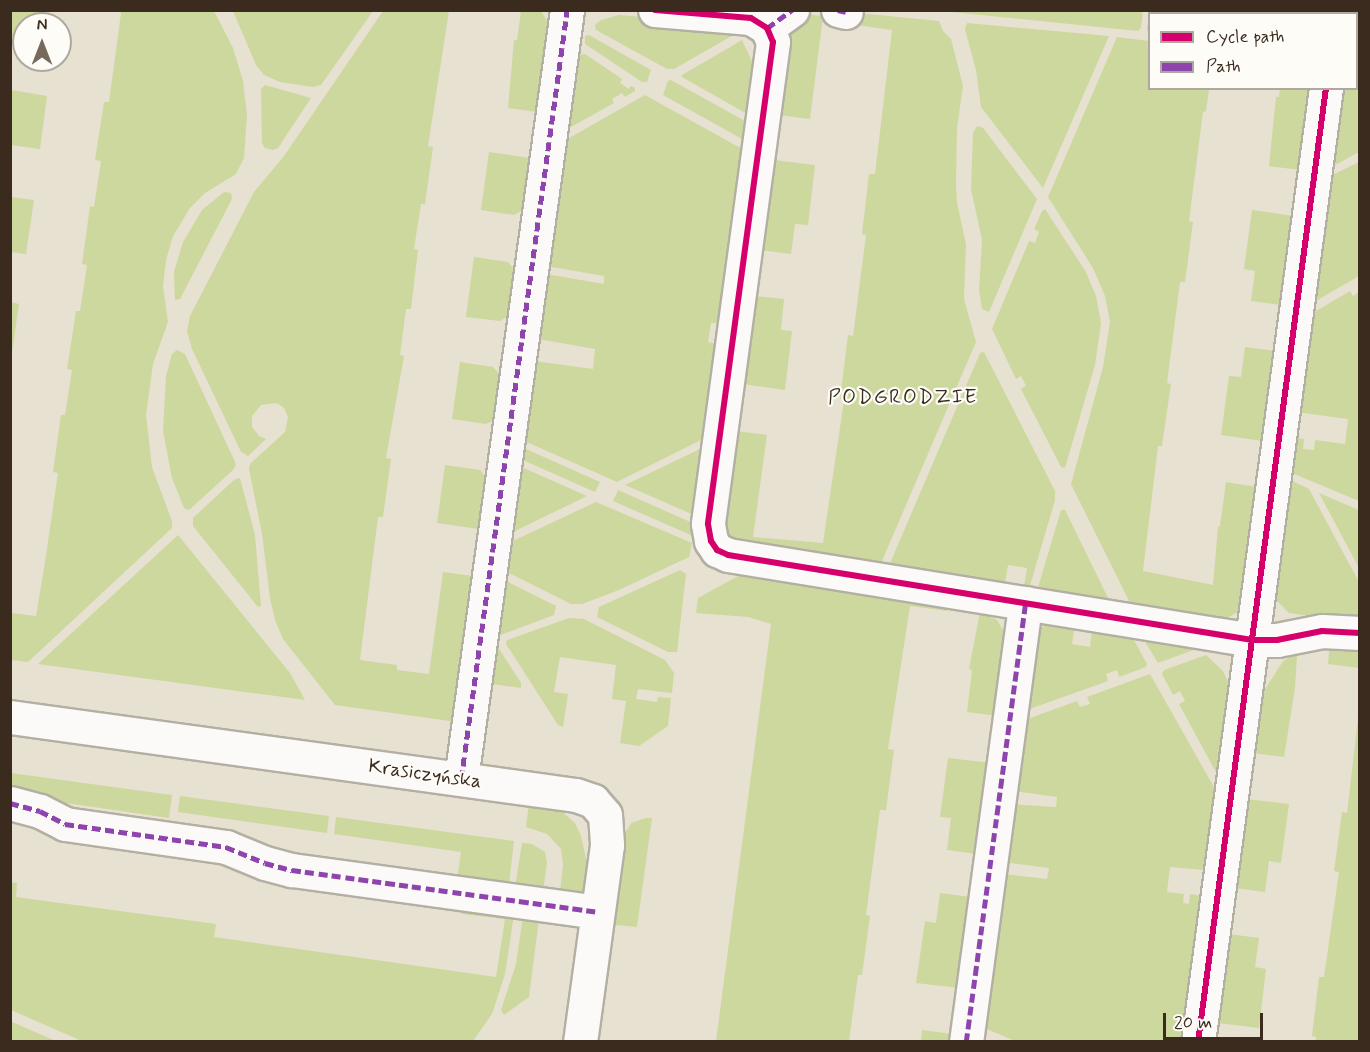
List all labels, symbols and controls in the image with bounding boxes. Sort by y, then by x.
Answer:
north arrow [12,12,72,72]
legend [1148,12,1358,90]
text: N [37,15,47,36]
text: Cycle path [1206,25,1284,49]
text: Path [1206,55,1241,79]
district label: PODGRODZIE [831,384,975,410]
street label: Krasiczyńska [367,754,483,794]
scale bar [1166,1001,1266,1039]
text: 20 m [1174,1011,1212,1035]

